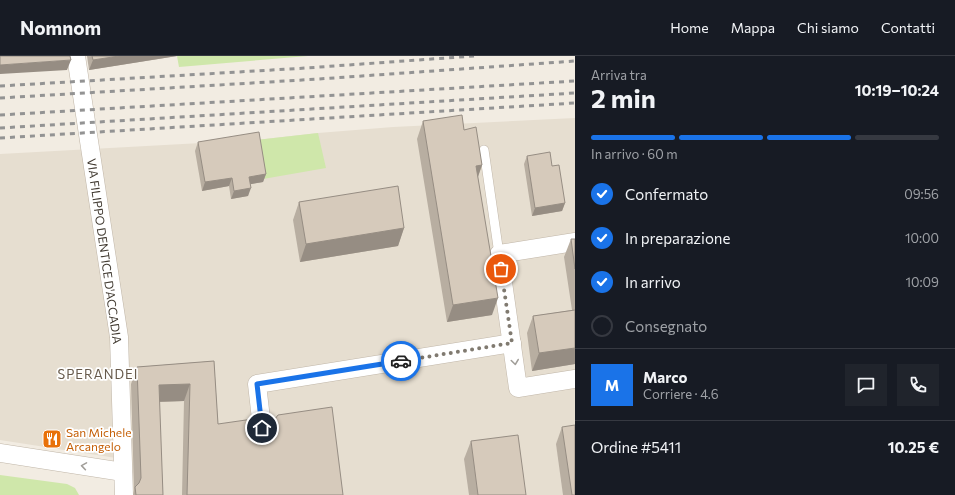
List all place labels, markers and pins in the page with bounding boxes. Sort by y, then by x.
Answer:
pin [484,252,518,286]
pin [245,411,279,445]
place label: San Michele Arcangelo [66,425,132,453]
restaurant icon: San Michele Arcangelo [41,428,63,450]

